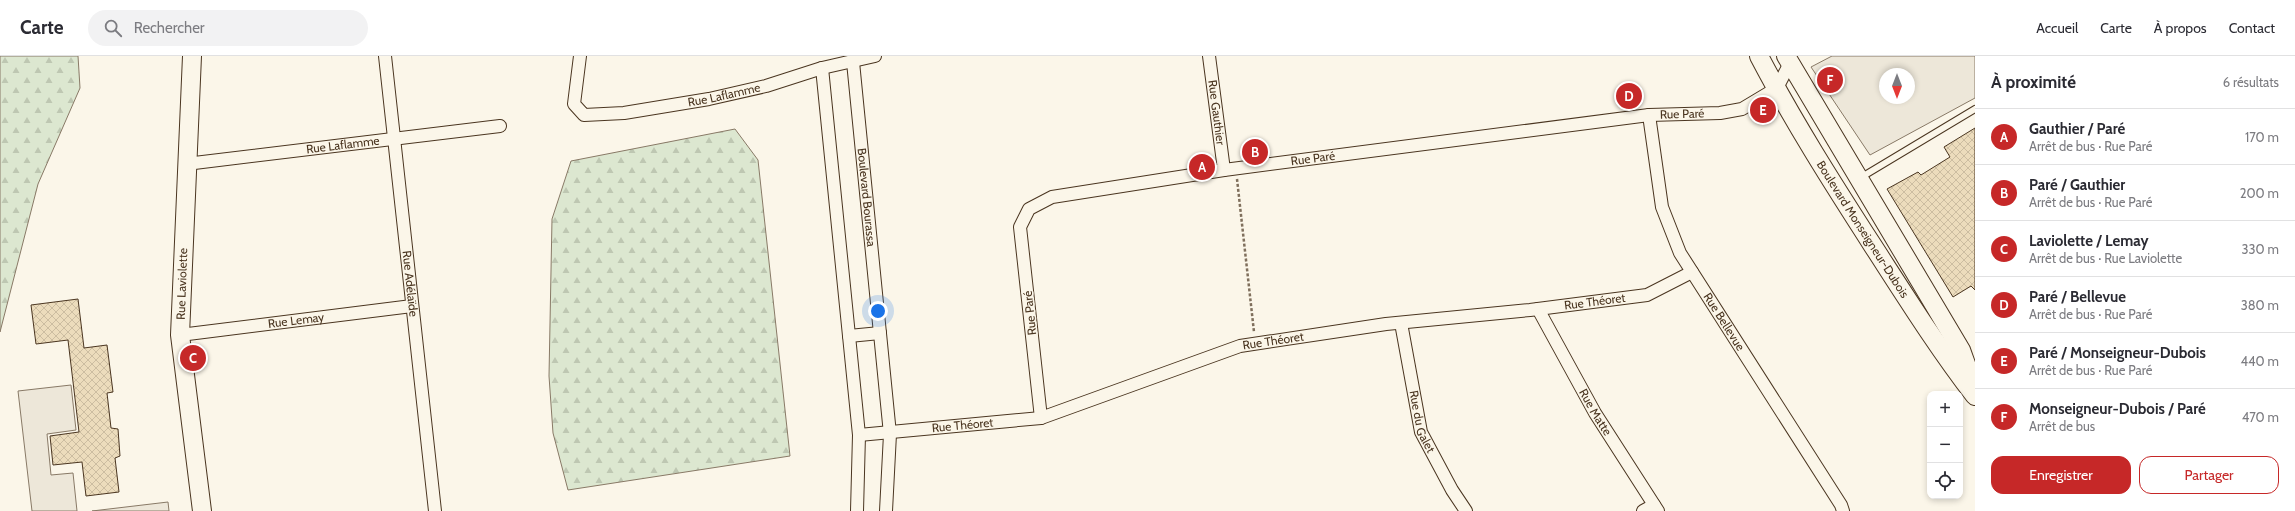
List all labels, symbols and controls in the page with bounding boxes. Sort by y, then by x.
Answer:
search box [88,10,368,46]
text: Carte [20,16,64,39]
icon: search [102,17,124,39]
text: Rechercher [134,19,205,37]
text: Accueil [2036,19,2078,37]
text: Carte [2100,19,2132,37]
text: À propos [2154,19,2207,37]
text: Contact [2229,19,2275,37]
pin: F [1817,65,1843,95]
north arrow [1879,68,1915,104]
text: À proximité [1991,72,2076,92]
text: 6 résultats [2223,74,2279,90]
street label: Rue Gauthier [1205,79,1229,146]
street label: Rue Laflamme [687,80,762,109]
pin: D [1616,81,1642,111]
pin: E [1750,95,1776,125]
street label: Rue Paré [1660,105,1705,122]
text: Gauthier / Paré [2029,120,2125,138]
text: A [2000,129,2008,145]
text: 170 m [2245,129,2279,145]
street label: Rue Laflamme [305,133,380,156]
pin: B [1242,137,1268,167]
text: Arrêt de bus · Rue Paré [2029,138,2152,154]
street label: Boulevard Bourassa [855,147,879,247]
street label: Rue Paré [1290,148,1336,168]
pin: A [1189,152,1215,182]
street label: Boulevard Monseigneur-Dubois [1814,158,1912,300]
text: Paré / Gauthier [2029,176,2125,194]
text: B [2000,185,2008,201]
text: 200 m [2240,185,2279,201]
text: Arrêt de bus · Rue Paré [2029,194,2152,210]
text: Laviolette / Lemay [2029,232,2148,250]
text: C [2000,241,2008,257]
text: 330 m [2242,241,2279,257]
street label: Rue Laviolette [173,248,190,320]
street label: Rue Adélaïde [399,250,422,317]
text: Arrêt de bus · Rue Laviolette [2029,250,2182,266]
text: Paré / Bellevue [2029,288,2126,306]
street label: Rue Paré [1020,290,1039,336]
street label: Rue Théoret [1563,290,1626,313]
street label: Rue Bellevue [1700,290,1748,353]
text: D [1999,297,2009,313]
text: 380 m [2241,297,2279,313]
your location [868,301,888,321]
text: Arrêt de bus · Rue Paré [2029,306,2152,322]
street label: Rue Lemay [267,309,325,331]
street label: Rue Théoret [1242,328,1305,353]
pin: C [180,343,206,373]
text: Paré / Monseigneur-Dubois [2029,344,2206,362]
text: E [2000,353,2008,369]
text: 440 m [2241,353,2279,369]
text: Arrêt de bus · Rue Paré [2029,362,2152,378]
street label: Rue Matte [1576,386,1615,438]
street label: Rue du Galet [1407,389,1439,455]
map controls [1927,391,1963,499]
button: + [1927,391,1963,427]
text: Monseigneur-Dubois / Paré [2029,400,2206,418]
text: F [2001,409,2007,425]
text: 470 m [2242,409,2279,425]
street label: Rue Théoret [931,414,994,435]
text: Arrêt de bus [2029,418,2095,434]
button: − [1927,427,1963,463]
button: Enregistrer [1991,456,2131,494]
button: Partager [2139,456,2279,494]
button: locate [1927,463,1963,499]

